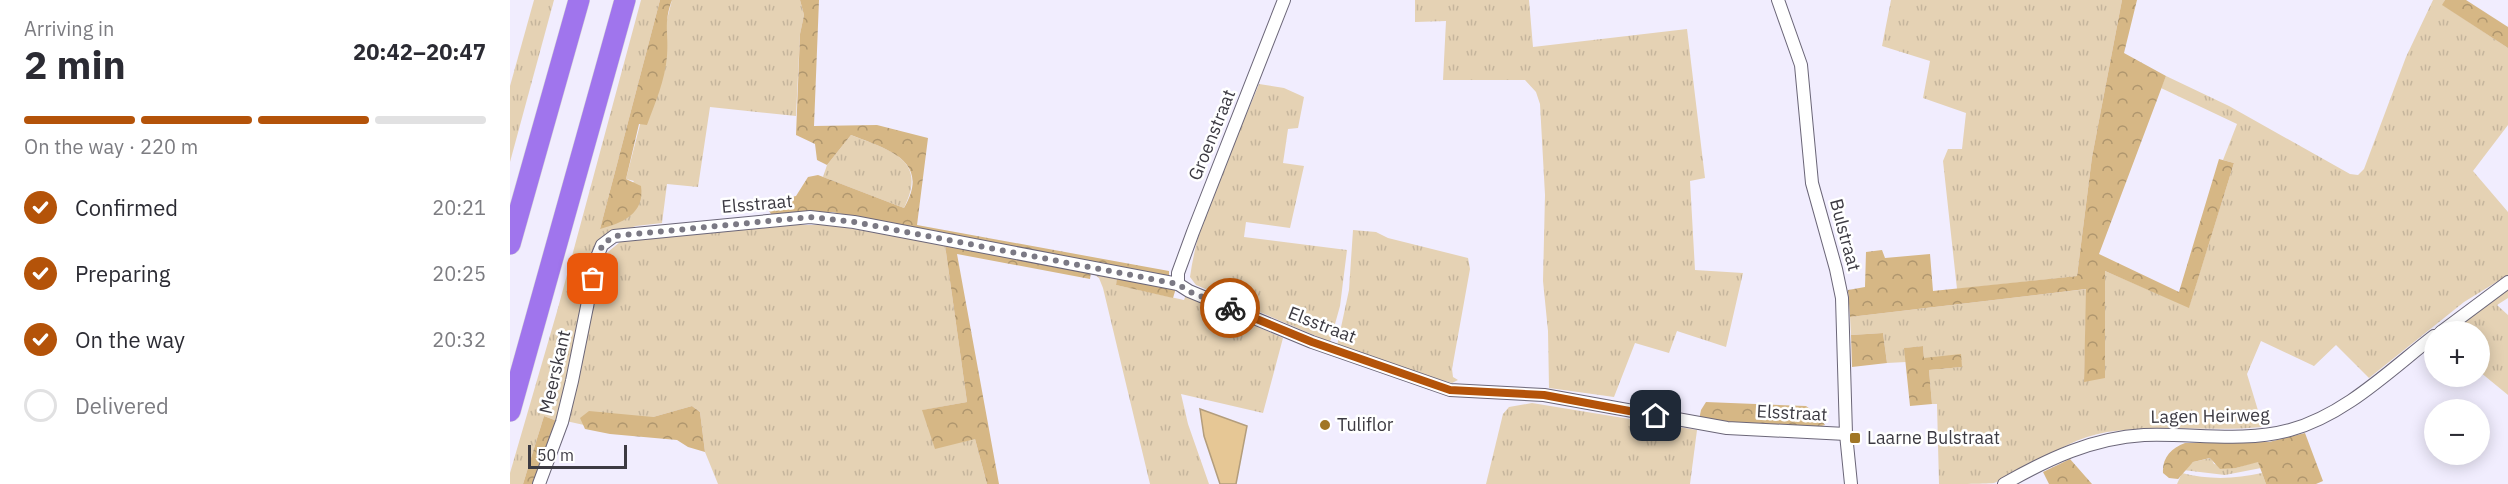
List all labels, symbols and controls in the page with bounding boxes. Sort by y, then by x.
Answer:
text: Arriving in [24,15,114,42]
text: 20:42–20:47 [353,37,486,66]
text: 2 min [24,39,126,90]
street label: Groenstraat [1183,86,1240,184]
text: On the way · 220 m [24,133,198,160]
street label: Elsstraat [721,189,793,218]
icon: check [24,191,57,224]
text: Confirmed [75,193,178,222]
text: 20:21 [432,194,486,221]
street label: Bulstraat [1825,196,1866,274]
pin [567,253,618,304]
icon: check [24,257,57,290]
text: Preparing [75,259,170,288]
text: 20:25 [432,260,486,287]
icon: bag [576,262,609,295]
courier [1200,278,1260,338]
icon: bike [1214,292,1247,325]
street label: Elsstraat [1285,301,1359,348]
map controls [2424,321,2490,465]
button: + [2424,321,2490,387]
icon: check [24,323,57,356]
text: On the way [75,325,185,354]
text: 20:32 [432,326,486,353]
street label: Meerskant [534,328,575,416]
pin [1630,390,1681,441]
text: Delivered [75,391,169,420]
icon: home [1639,399,1672,432]
street label: Elsstraat [1756,399,1828,426]
button: − [2424,399,2490,465]
street label: Lagen Heirweg [2150,403,2270,428]
place label: Tuliflor [1337,413,1394,436]
marker: Tuliflor [1318,418,1332,432]
place label: Laarne Bulstraat [1867,426,2000,449]
marker: Laarne Bulstraat [1848,431,1862,445]
scale bar [528,442,627,470]
text: 50 m [537,445,574,465]

